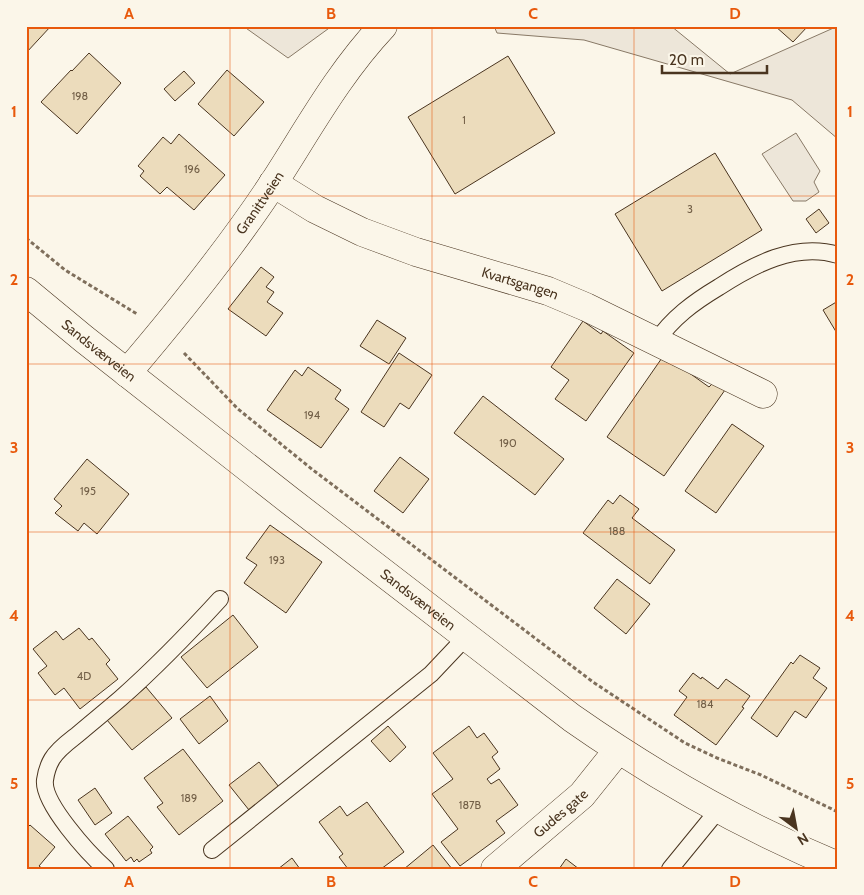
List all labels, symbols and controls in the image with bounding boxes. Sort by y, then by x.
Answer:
text: A [124,4,134,23]
text: B [326,4,336,23]
text: C [528,4,538,23]
text: D [729,4,741,23]
scale bar [662,42,766,74]
text: 20 m [669,51,704,69]
house number: 198 [72,89,88,103]
text: 1 [11,102,17,121]
text: 1 [847,102,853,121]
house number: 1 [462,113,466,127]
house number: 196 [184,162,200,176]
street label: Granittveien [232,168,288,238]
house number: 3 [687,202,693,216]
street label: Kvartsgangen [480,263,561,303]
text: 2 [10,270,18,289]
text: 2 [846,270,854,289]
street label: Sandsværveien [58,315,140,386]
house number: 194 [304,408,321,422]
house number: 190 [499,436,517,450]
text: 3 [10,438,18,457]
text: 3 [846,438,854,457]
house number: 195 [80,484,96,498]
house number: 188 [609,524,625,538]
house number: 193 [269,553,285,567]
street label: Sandsværveien [377,565,460,634]
text: 4 [9,606,19,625]
text: 4 [845,606,855,625]
house number: 4D [77,669,91,683]
house number: 184 [697,697,714,711]
text: 5 [10,774,18,793]
text: 5 [846,774,854,793]
street label: Gudes gate [530,786,592,842]
house number: 189 [181,791,197,805]
house number: 187B [459,798,482,812]
north arrow [772,802,822,852]
text: N [794,829,812,849]
text: A [124,872,134,891]
text: B [326,872,336,891]
text: C [528,872,538,891]
text: D [729,872,741,891]

